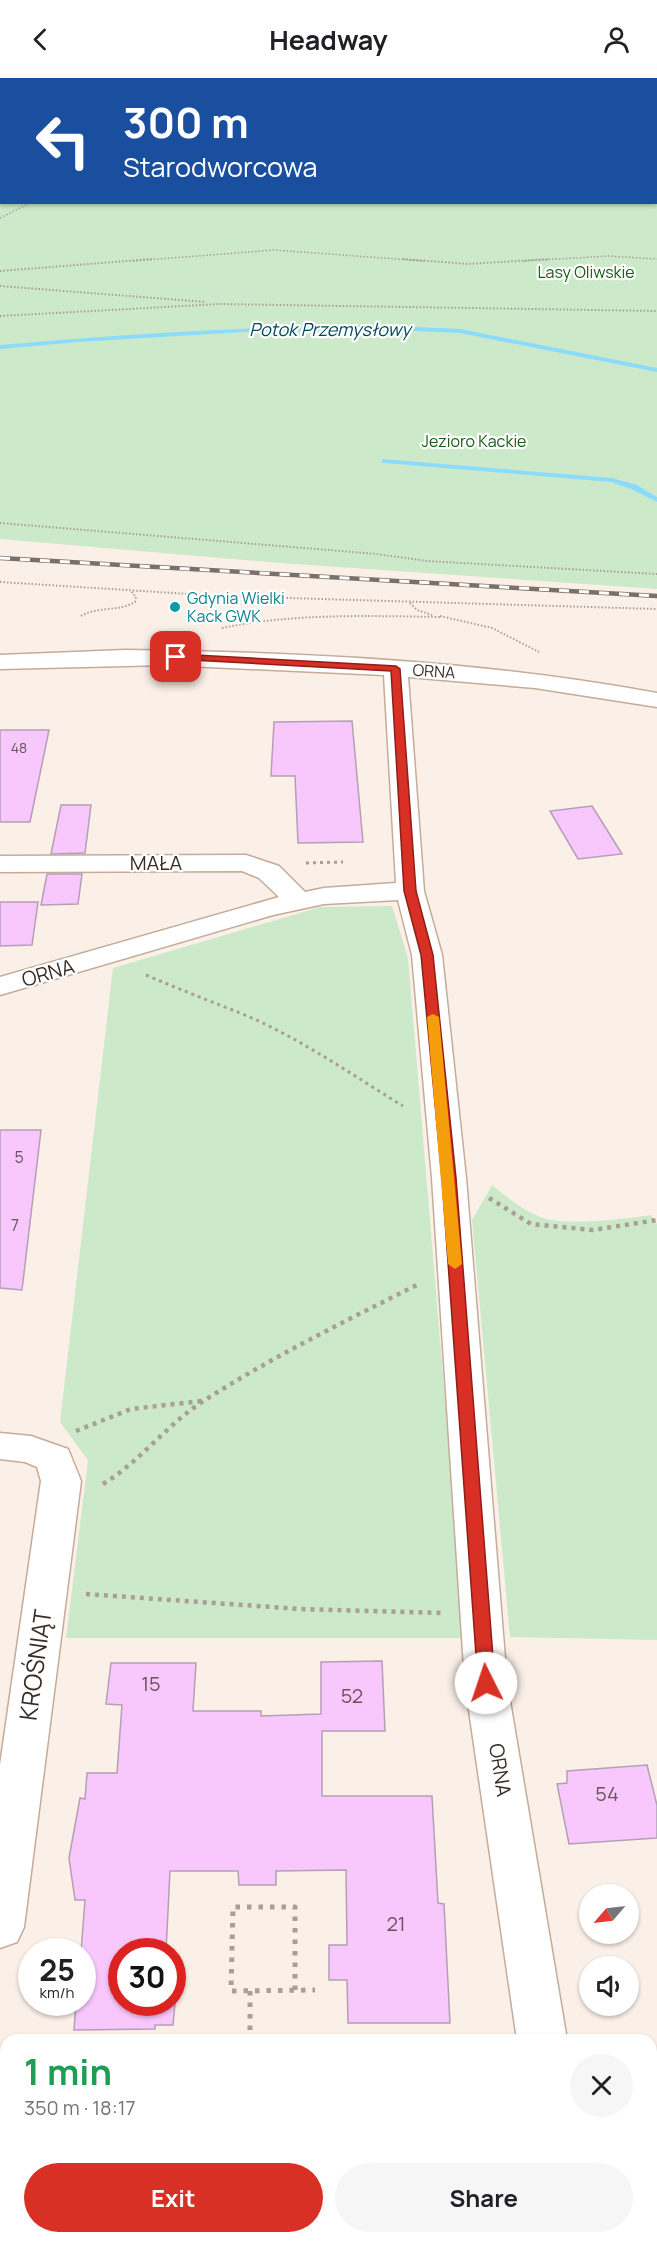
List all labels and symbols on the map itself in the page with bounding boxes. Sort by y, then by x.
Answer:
park label: Lasy Oliwskie [537,261,635,283]
water label: Potok Przemysłowy [249,317,413,341]
park label: Jezioro Kackie [422,430,526,452]
place label: Gdynia Wielki Kack GWK [187,587,285,627]
marker: Gdynia Wielki Kack GWK [168,600,182,614]
pin [150,631,201,682]
street label: ORNA [412,659,456,683]
house number: 48 [11,738,27,757]
street label: MAŁA [130,849,183,876]
street label: ORNA [18,952,78,993]
house number: 5 [14,1146,24,1168]
house number: 7 [11,1214,19,1236]
street label: KROŚNIĄT [10,1607,59,1722]
position arrow [454,1651,518,1715]
house number: 15 [141,1670,161,1697]
house number: 52 [341,1682,363,1709]
street label: ORNA [483,1741,518,1799]
house number: 54 [595,1780,619,1807]
north arrow [579,1884,639,1944]
house number: 21 [386,1910,406,1937]
speed limit sign: 30 [108,1938,186,2016]

